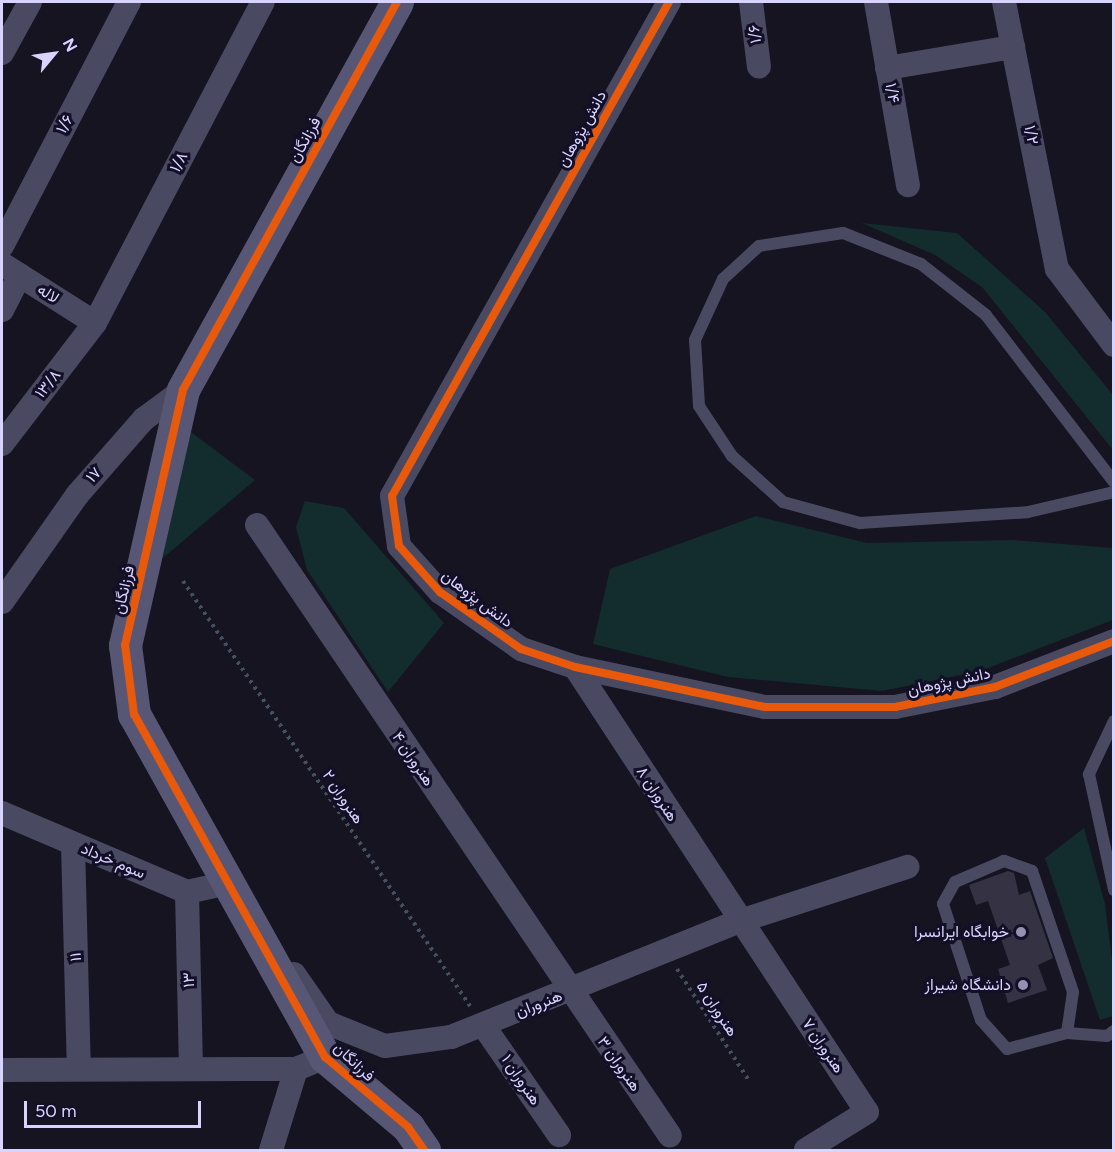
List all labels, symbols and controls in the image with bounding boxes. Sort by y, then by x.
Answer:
north arrow [24,24,84,84]
street label: ۱/۶ [744,24,766,44]
text: N [59,35,81,55]
street label: ۱/۴ [881,81,903,105]
street label: دانش پژوهان [553,87,611,171]
street label: ۱/۶ [52,111,78,137]
street label: فرزانگان [285,114,325,166]
street label: ۱/۲ [1020,124,1042,146]
street label: ۱/۸ [166,149,192,175]
street label: لاله [34,280,62,308]
street label: ۱۳/۸ [31,366,65,402]
street label: ۱۷ [82,463,106,487]
street label: فرزانگان [109,564,139,616]
street label: دانش پژوهان [438,566,516,632]
street label: دانش پژوهان [906,664,992,700]
street label: هنروران ۴ [388,728,438,790]
street label: هنروران ۸ [632,763,682,825]
street label: هنروران ۲ [318,766,368,828]
street label: سوم خرداد [78,839,148,883]
place label: خوابگاه ایرانسرا [914,922,1009,942]
marker: خوابگاه ایرانسرا [1014,925,1028,939]
street label: ۱۱ [66,952,86,962]
street label: ۱۳ [179,972,199,988]
place label: دانشگاه شیراز [925,975,1011,995]
street label: هنروران ۵ [692,978,742,1040]
marker: دانشگاه شیراز [1016,978,1030,992]
street label: هنروران [513,986,565,1022]
street label: هنروران ۷ [798,1015,848,1077]
street label: هنروران ۳ [593,1033,645,1095]
street label: فرزانگان [330,1038,378,1086]
street label: هنروران ۱ [497,1051,545,1109]
scale bar [27,1089,204,1127]
text: 50 m [35,1100,77,1122]

